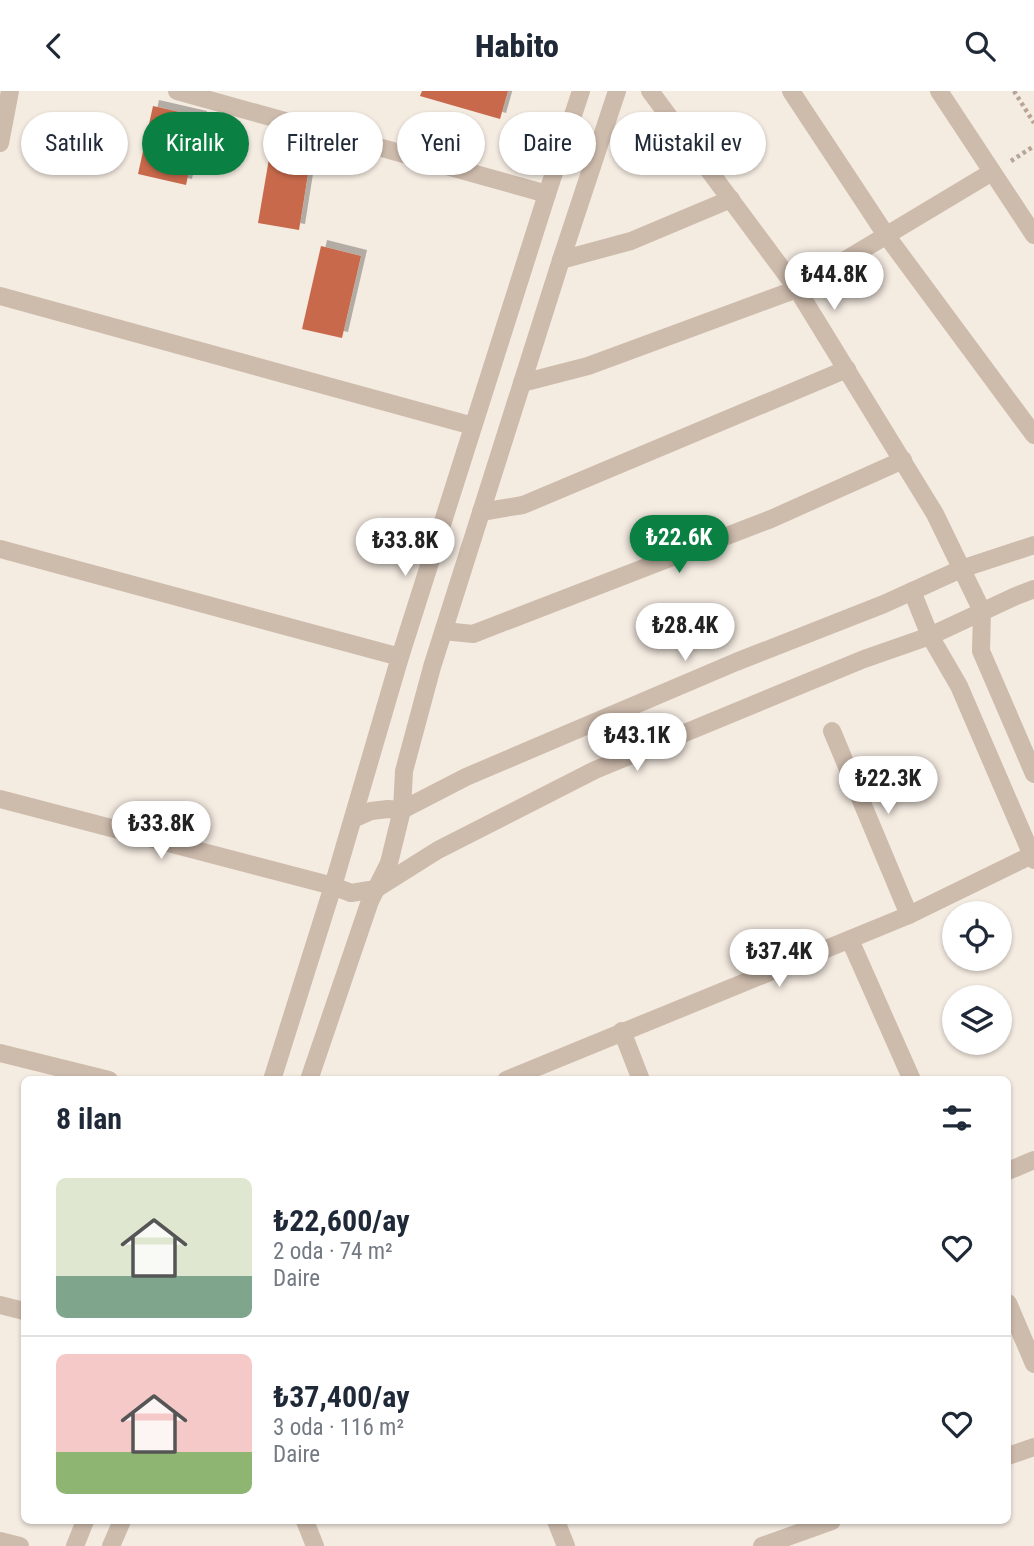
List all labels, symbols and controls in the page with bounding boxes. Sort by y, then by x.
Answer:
icon: back [35,27,73,65]
text: Habito [475,27,559,65]
icon: search [961,27,999,65]
chip: Satılık [21,112,128,175]
chip: Kiralık [142,112,249,175]
chip: Filtreler [263,112,383,175]
chip: Yeni [397,112,485,175]
chip: Daire [499,112,596,175]
chip: Müstakil ev [610,112,766,175]
pin: ₺44.8K [777,253,891,312]
text: ₺44.8K [801,261,867,288]
pin: ₺22.6K [622,515,736,575]
pin: ₺33.8K [348,519,462,578]
text: ₺22.6K [646,524,712,551]
text: ₺33.8K [372,527,438,554]
pin: ₺28.4K [628,603,742,663]
text: ₺28.4K [652,612,718,639]
pin: ₺43.1K [580,713,694,773]
text: ₺43.1K [604,722,670,749]
pin: ₺22.3K [831,757,945,816]
text: ₺22.3K [855,765,921,792]
pin: ₺33.8K [104,801,218,861]
text: ₺33.8K [128,810,194,837]
map controls [942,901,1012,1055]
button: locate [942,901,1012,971]
pin: ₺37.4K [722,929,836,989]
text: ₺37.4K [746,938,812,965]
button: layers [942,985,1012,1055]
icon: filters [938,1099,976,1137]
text: 8 ilan [56,1101,122,1136]
text: ₺22,600/ay [273,1203,410,1238]
icon: home [112,1206,196,1290]
icon: heart [938,1229,976,1267]
text: 2 oda · 74 m² [273,1238,393,1265]
text: Daire [273,1265,320,1292]
text: ₺37,400/ay [273,1379,410,1414]
icon: home [112,1382,196,1466]
icon: heart [938,1405,976,1443]
text: 3 oda · 116 m² [273,1414,404,1441]
text: Daire [273,1441,320,1468]

